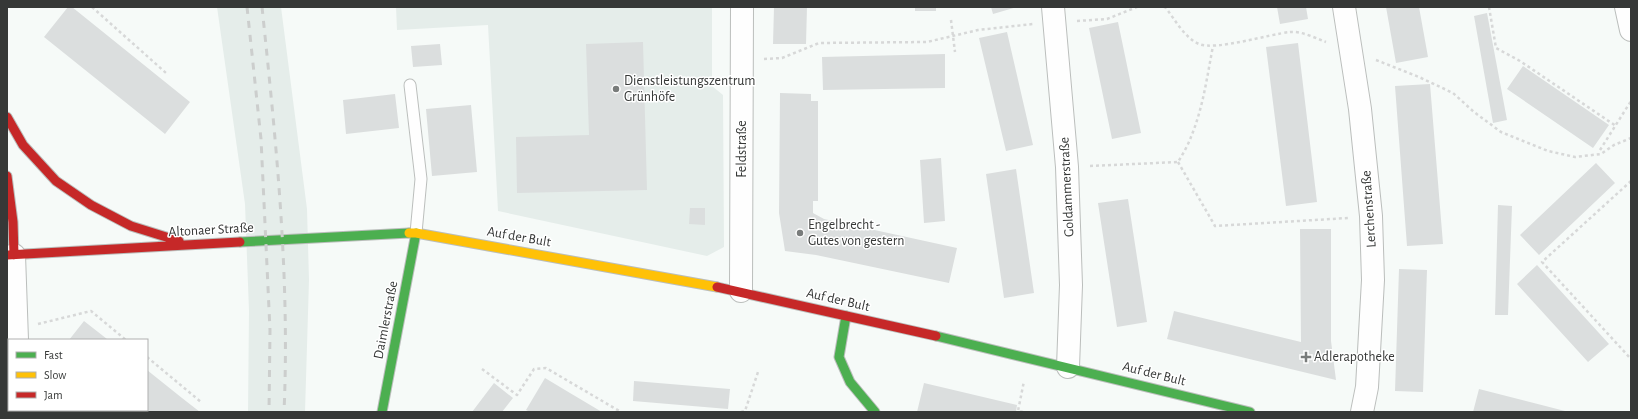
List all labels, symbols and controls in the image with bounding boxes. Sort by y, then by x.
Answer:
place label: Dienstleistungszentrum Grünhöfe [624,74,755,104]
marker: Dienstleistungszentrum Grünhöfe [611,84,621,94]
street label: Feldstraße [735,120,749,178]
street label: Goldammerstraße [1057,137,1077,237]
street label: Lerchenstraße [1359,170,1379,248]
place label: Engelbrecht - Gutes von gestern [808,218,904,248]
street label: Altonaer Straße [168,221,254,239]
street label: Auf der Bult [486,225,552,250]
marker: Engelbrecht - Gutes von gestern [795,228,805,238]
street label: Daimlerstraße [372,280,400,360]
street label: Auf der Bult [805,286,872,314]
legend [8,339,148,411]
text: Fast [44,349,63,361]
place label: Adlerapotheke [1314,350,1395,364]
marker: Adlerapotheke [1301,352,1311,362]
street label: Auf der Bult [1121,359,1187,389]
text: Slow [44,369,66,381]
text: Jam [44,389,63,401]

